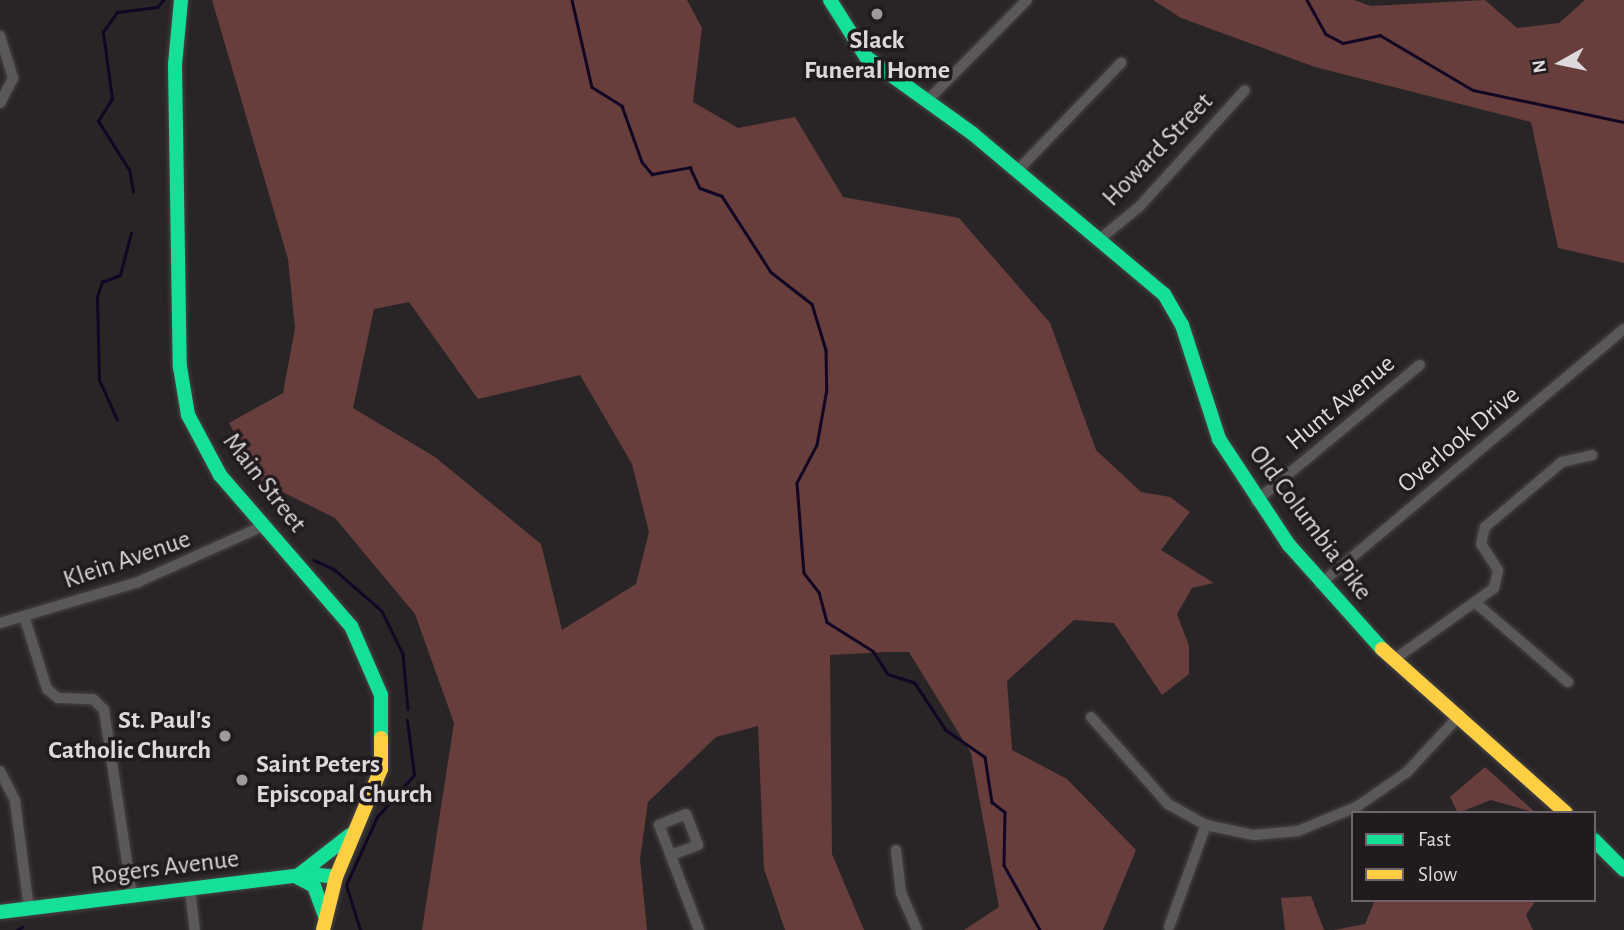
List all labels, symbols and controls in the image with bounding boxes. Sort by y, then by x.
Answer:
marker: Slack Funeral Home [869,6,885,22]
place label: Slack Funeral Home [804,25,950,86]
north arrow [1526,28,1596,98]
text: N [1529,58,1550,74]
street label: Howard Street [1096,87,1220,213]
street label: Hunt Avenue [1280,349,1402,457]
street label: Overlook Drive [1392,380,1526,500]
street label: Main Street [216,427,312,539]
street label: Old Columbia Pike [1242,439,1378,607]
street label: Klein Avenue [59,524,195,596]
place label: St. Paul's Catholic Church [48,705,211,766]
marker: St. Paul's Catholic Church [217,728,233,744]
place label: Saint Peters Episcopal Church [256,749,433,810]
marker: Saint Peters Episcopal Church [234,772,250,788]
legend [1351,811,1596,902]
text: Fast [1418,829,1451,850]
street label: Rogers Avenue [89,843,241,893]
text: Slow [1418,864,1457,885]

